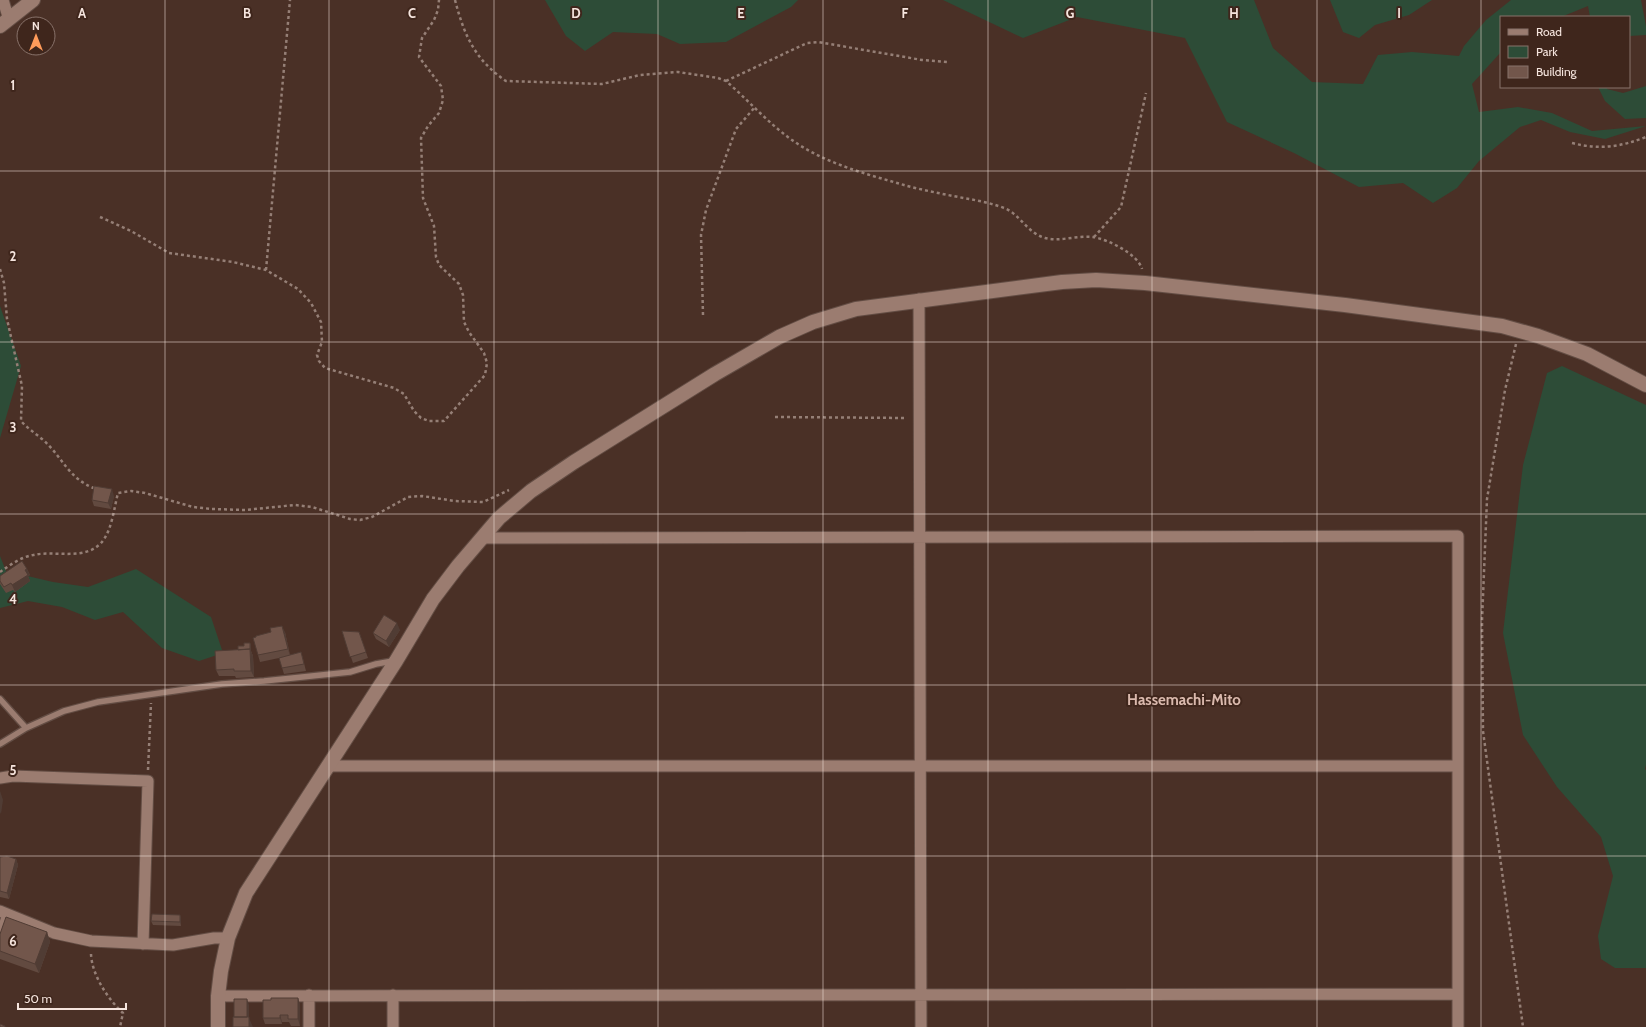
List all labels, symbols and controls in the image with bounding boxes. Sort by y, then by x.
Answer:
text: A [78,5,87,21]
text: B [243,5,251,21]
text: C [408,5,416,21]
text: D [571,5,581,21]
text: E [737,5,745,21]
text: F [902,5,909,21]
text: G [1066,5,1075,21]
text: H [1229,5,1239,21]
text: I [1397,5,1401,21]
north arrow [16,16,56,56]
legend [1500,16,1630,88]
text: N [32,19,40,33]
text: Road [1536,24,1562,39]
text: Park [1536,44,1558,59]
text: Building [1536,64,1578,79]
text: 1 [11,77,15,93]
text: 2 [10,248,17,264]
text: 3 [9,419,17,435]
text: 4 [9,591,17,607]
district label: Hassemachi-Mito [1127,691,1241,709]
text: 5 [10,762,17,778]
text: 6 [9,933,17,949]
scale bar [18,985,126,1011]
text: 50 m [24,991,52,1006]

